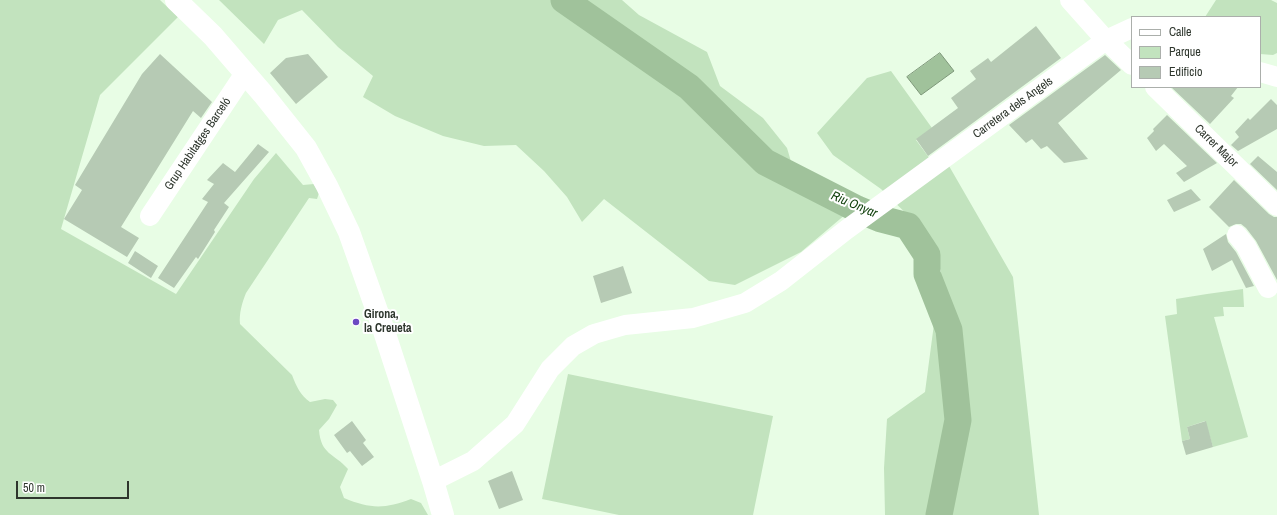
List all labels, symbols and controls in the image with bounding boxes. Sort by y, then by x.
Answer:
legend [1131,16,1261,88]
text: Calle [1169,24,1191,40]
text: Parque [1169,44,1201,60]
text: Edificio [1169,64,1202,80]
street label: Carretera dels Angels [970,74,1056,142]
street label: Grup Habitatges Barceló [162,95,234,193]
street label: Carrer Major [1191,122,1241,170]
water label: Riu Onyar [829,188,879,222]
place label: Girona, la Creueta [364,308,412,336]
marker: Girona, la Creueta [351,317,361,327]
scale bar [18,473,131,499]
text: 50 m [23,480,45,496]

